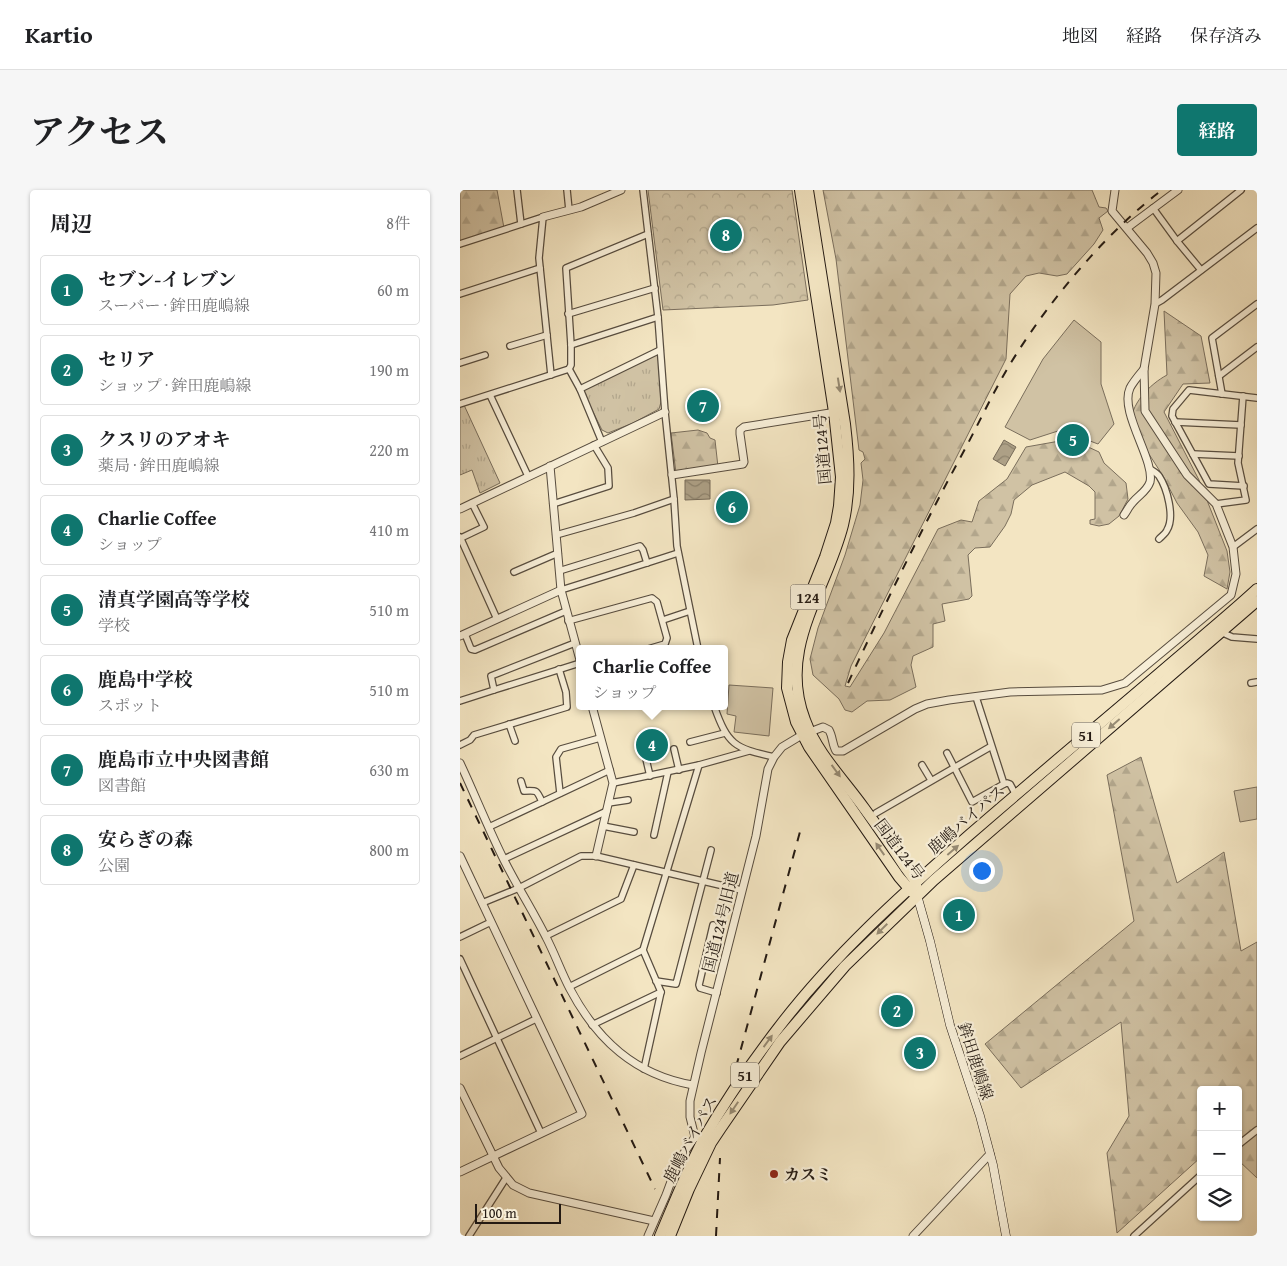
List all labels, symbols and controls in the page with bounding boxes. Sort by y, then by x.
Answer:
text: Kartio [25,17,93,52]
text: 地図 [1062,22,1098,49]
text: 経路 [1126,22,1162,49]
text: 保存済み [1190,22,1262,49]
button: 経路 [1177,104,1257,156]
text: アクセス [30,106,169,157]
text: 周辺 [50,208,92,239]
text: 8件 [386,211,410,235]
pin: 8 [710,216,742,254]
text: セブン-イレブン [98,265,236,293]
text: 1 [63,278,71,302]
text: 60 m [377,278,409,302]
text: スーパー · 鉾田鹿嶋線 [98,293,250,317]
text: セリア [98,345,155,373]
text: 2 [63,358,71,382]
text: 190 m [369,358,409,382]
text: ショップ · 鉾田鹿嶋線 [98,373,251,397]
one-way arrow [835,377,843,393]
pin: 7 [687,387,719,425]
street label: 国道124号 [807,413,837,485]
pin: 5 [1057,421,1089,459]
text: クスリのアオキ [98,425,231,453]
text: 3 [63,438,71,462]
text: 220 m [369,438,409,462]
text: 薬局 · 鉾田鹿嶋線 [98,453,220,477]
pin: 6 [716,488,748,526]
text: Charlie Coffee [98,504,217,532]
text: 4 [63,518,71,542]
text: 410 m [369,518,409,542]
text: ショップ [98,532,162,556]
road number: 124 [790,584,826,610]
text: 清真学園高等学校 [98,585,250,613]
text: 5 [63,598,71,622]
text: 510 m [369,598,409,622]
text: 学校 [98,613,130,637]
popup [576,645,728,710]
text: Charlie Coffee [593,652,711,680]
text: 鹿島中学校 [98,665,193,693]
text: 6 [63,678,71,702]
text: 510 m [369,678,409,702]
text: ショップ [593,680,656,704]
text: スポット [98,693,162,717]
one-way arrow [1108,718,1120,730]
road number: 51 [1072,722,1100,748]
pin: 4 [636,726,668,764]
text: 鹿島市立中央図書館 [98,745,269,773]
text: 7 [63,758,71,782]
text: 630 m [369,758,409,782]
one-way arrow [831,764,841,778]
text: 図書館 [98,773,146,797]
street label: 鹿嶋バイパス [922,779,1010,859]
street label: 国道124号 [869,813,931,885]
text: 安らぎの森 [98,825,193,853]
text: 8 [63,838,71,862]
text: 800 m [369,838,409,862]
one-way arrow [875,842,885,856]
one-way arrow [946,844,959,855]
text: 公園 [98,853,130,877]
your location [969,858,995,884]
street label: 国道124号旧道 [696,869,744,975]
pin: 1 [943,896,975,934]
one-way arrow [876,923,888,935]
pin: 2 [881,992,913,1030]
street label: 鉾田鹿嶋線 [952,1018,1000,1103]
one-way arrow [763,1034,773,1048]
pin: 3 [904,1034,936,1072]
road number: 51 [731,1062,759,1088]
map controls [1197,1086,1242,1221]
button: + [1197,1086,1242,1131]
street label: 鹿嶋バイパス [657,1091,723,1187]
one-way arrow [729,1101,739,1114]
button: − [1197,1131,1242,1176]
place label: カスミ [784,1162,832,1186]
marker: カスミ [768,1168,780,1180]
button: layers [1197,1176,1242,1221]
scale bar [475,1201,561,1224]
text: 100 m [482,1203,517,1223]

